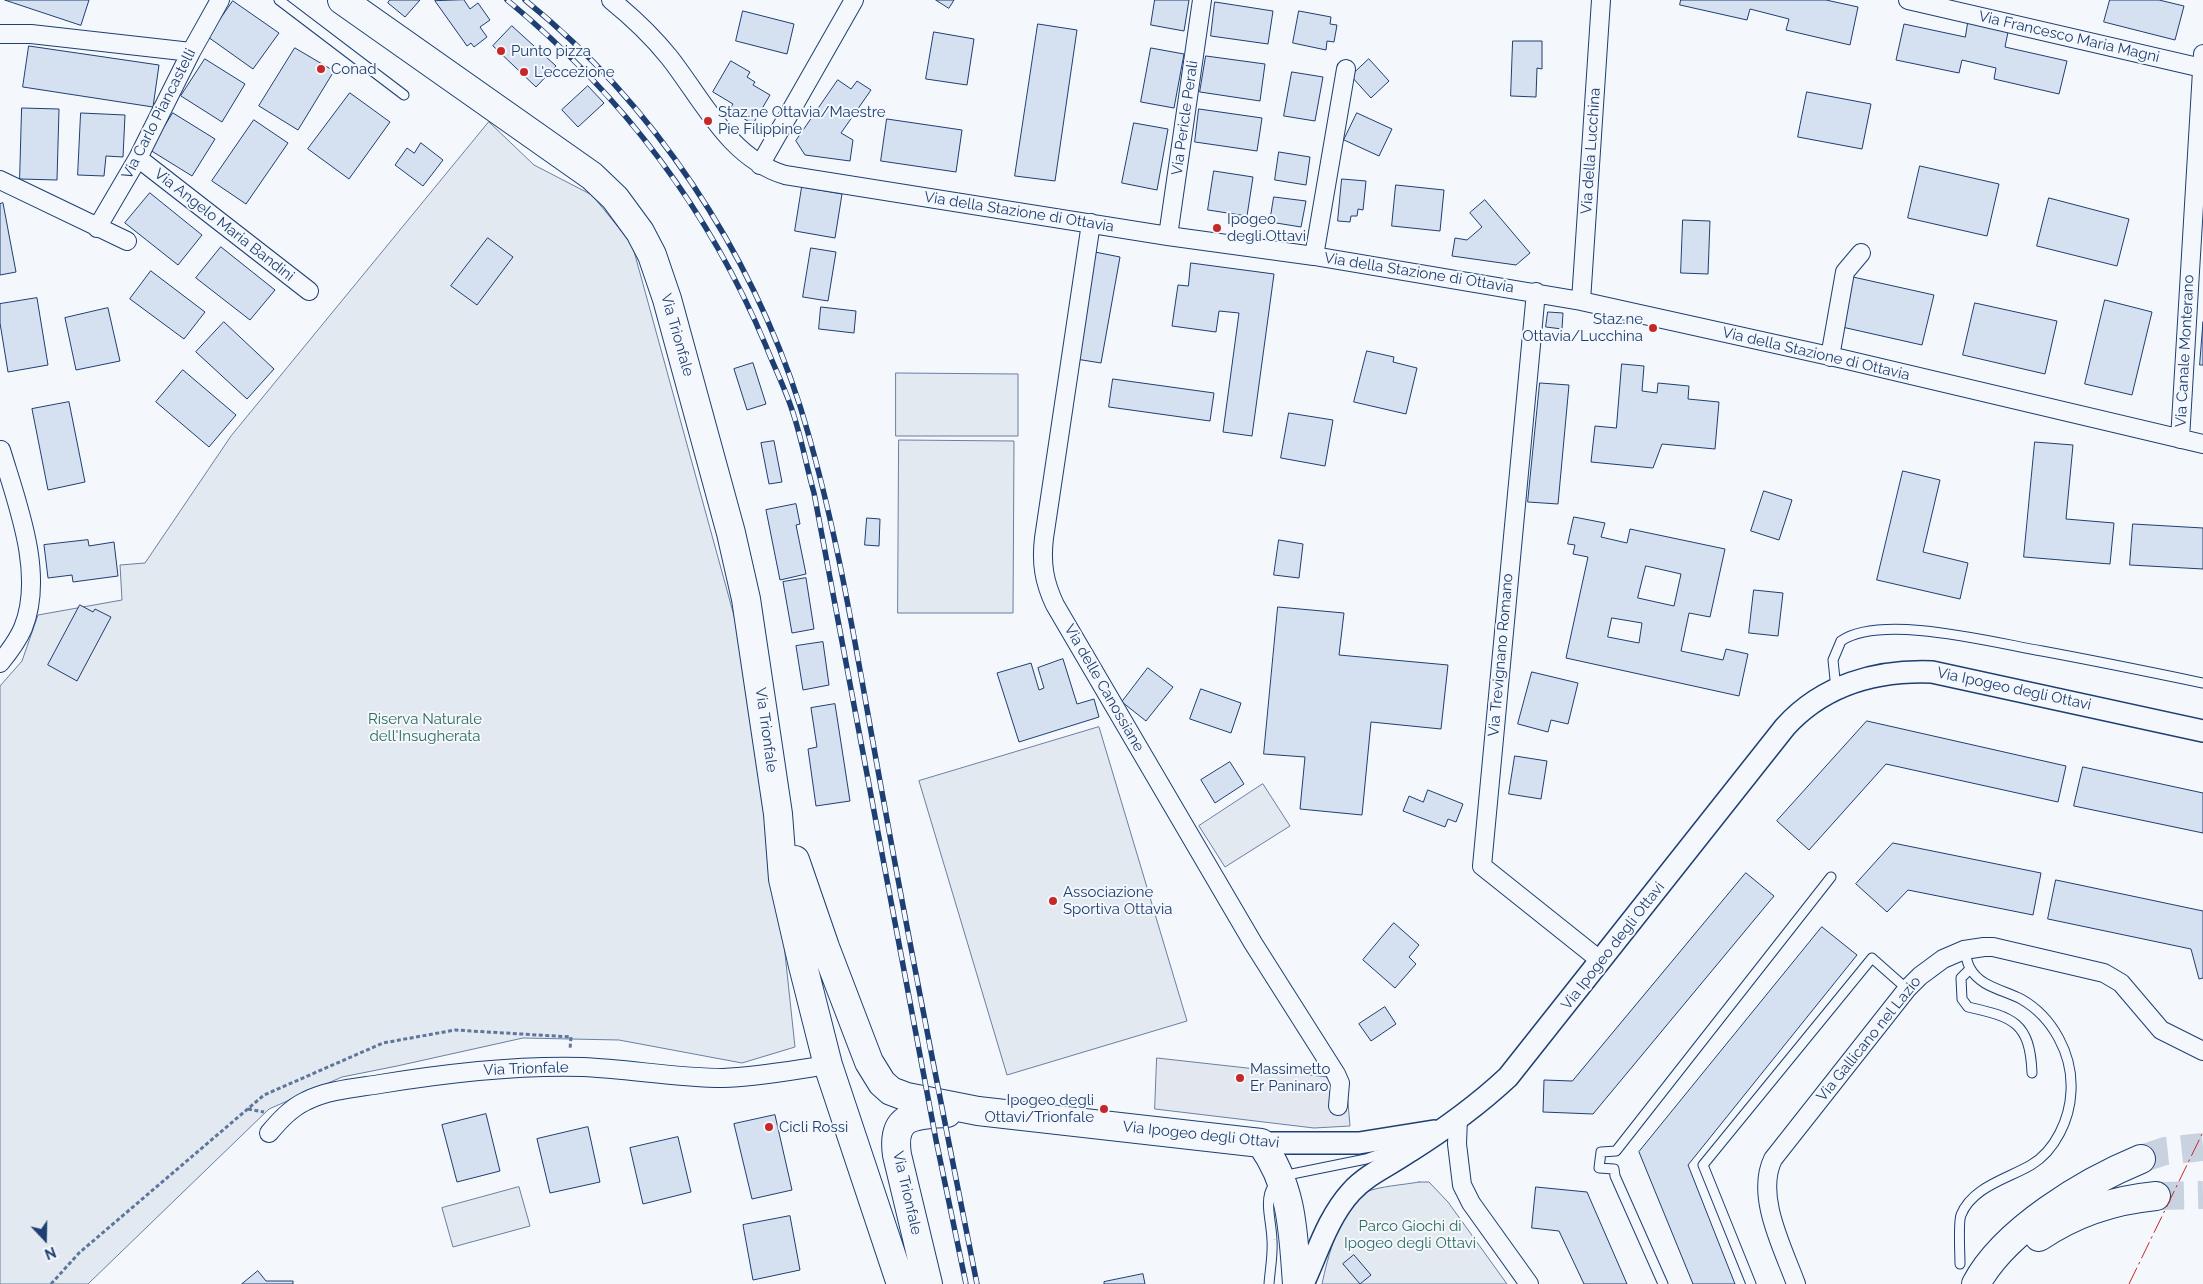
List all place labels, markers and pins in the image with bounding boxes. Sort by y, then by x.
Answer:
place label: Punto pizza [511,42,591,60]
marker: Punto pizza [495,45,507,57]
place label: Conad [331,60,376,78]
marker: Conad [315,63,327,75]
place label: L'eccezione [534,63,615,81]
marker: L'eccezione [518,66,530,78]
place label: Staz.ne Ottavia/Maestre Pie Filippine [718,103,886,138]
marker: Staz.ne Ottavia/Maestre Pie Filippine [702,115,714,127]
place label: Ipogeo degli Ottavi [1227,210,1306,245]
marker: Ipogeo degli Ottavi [1211,222,1223,234]
place label: Staz.ne Ottavia/Lucchina [1522,310,1643,345]
marker: Staz.ne Ottavia/Lucchina [1647,322,1659,334]
place label: Associazione Sportiva Ottavia [1063,883,1172,918]
marker: Associazione Sportiva Ottavia [1047,895,1059,907]
place label: Massimetto Er Paninaro [1250,1060,1330,1095]
marker: Massimetto Er Paninaro [1234,1072,1246,1084]
place label: Ipogeo degli Ottavi/Trionfale [985,1091,1094,1126]
marker: Ipogeo degli Ottavi/Trionfale [1098,1103,1110,1115]
place label: Cicli Rossi [779,1118,848,1136]
marker: Cicli Rossi [763,1121,775,1133]

